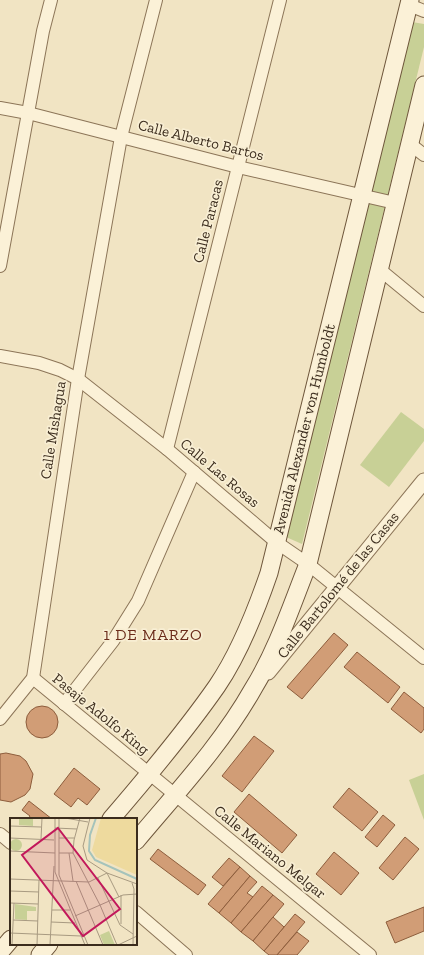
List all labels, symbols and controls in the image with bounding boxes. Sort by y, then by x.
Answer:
street label: Calle Alberto Bartos [136,116,266,164]
street label: Calle Paracas [189,177,227,265]
street label: Avenida Alexander von Humboldt [269,322,339,536]
street label: Calle Mishagua [36,380,70,480]
street label: Calle Las Rosas [177,435,263,511]
street label: Calle Bartolomé de las Casas [273,508,403,662]
district label: 1 DE MARZO [103,625,203,644]
street label: Pasaje Adolfo King [49,669,153,759]
street label: Calle Mariano Melgar [210,801,330,903]
inset map [10,818,137,945]

